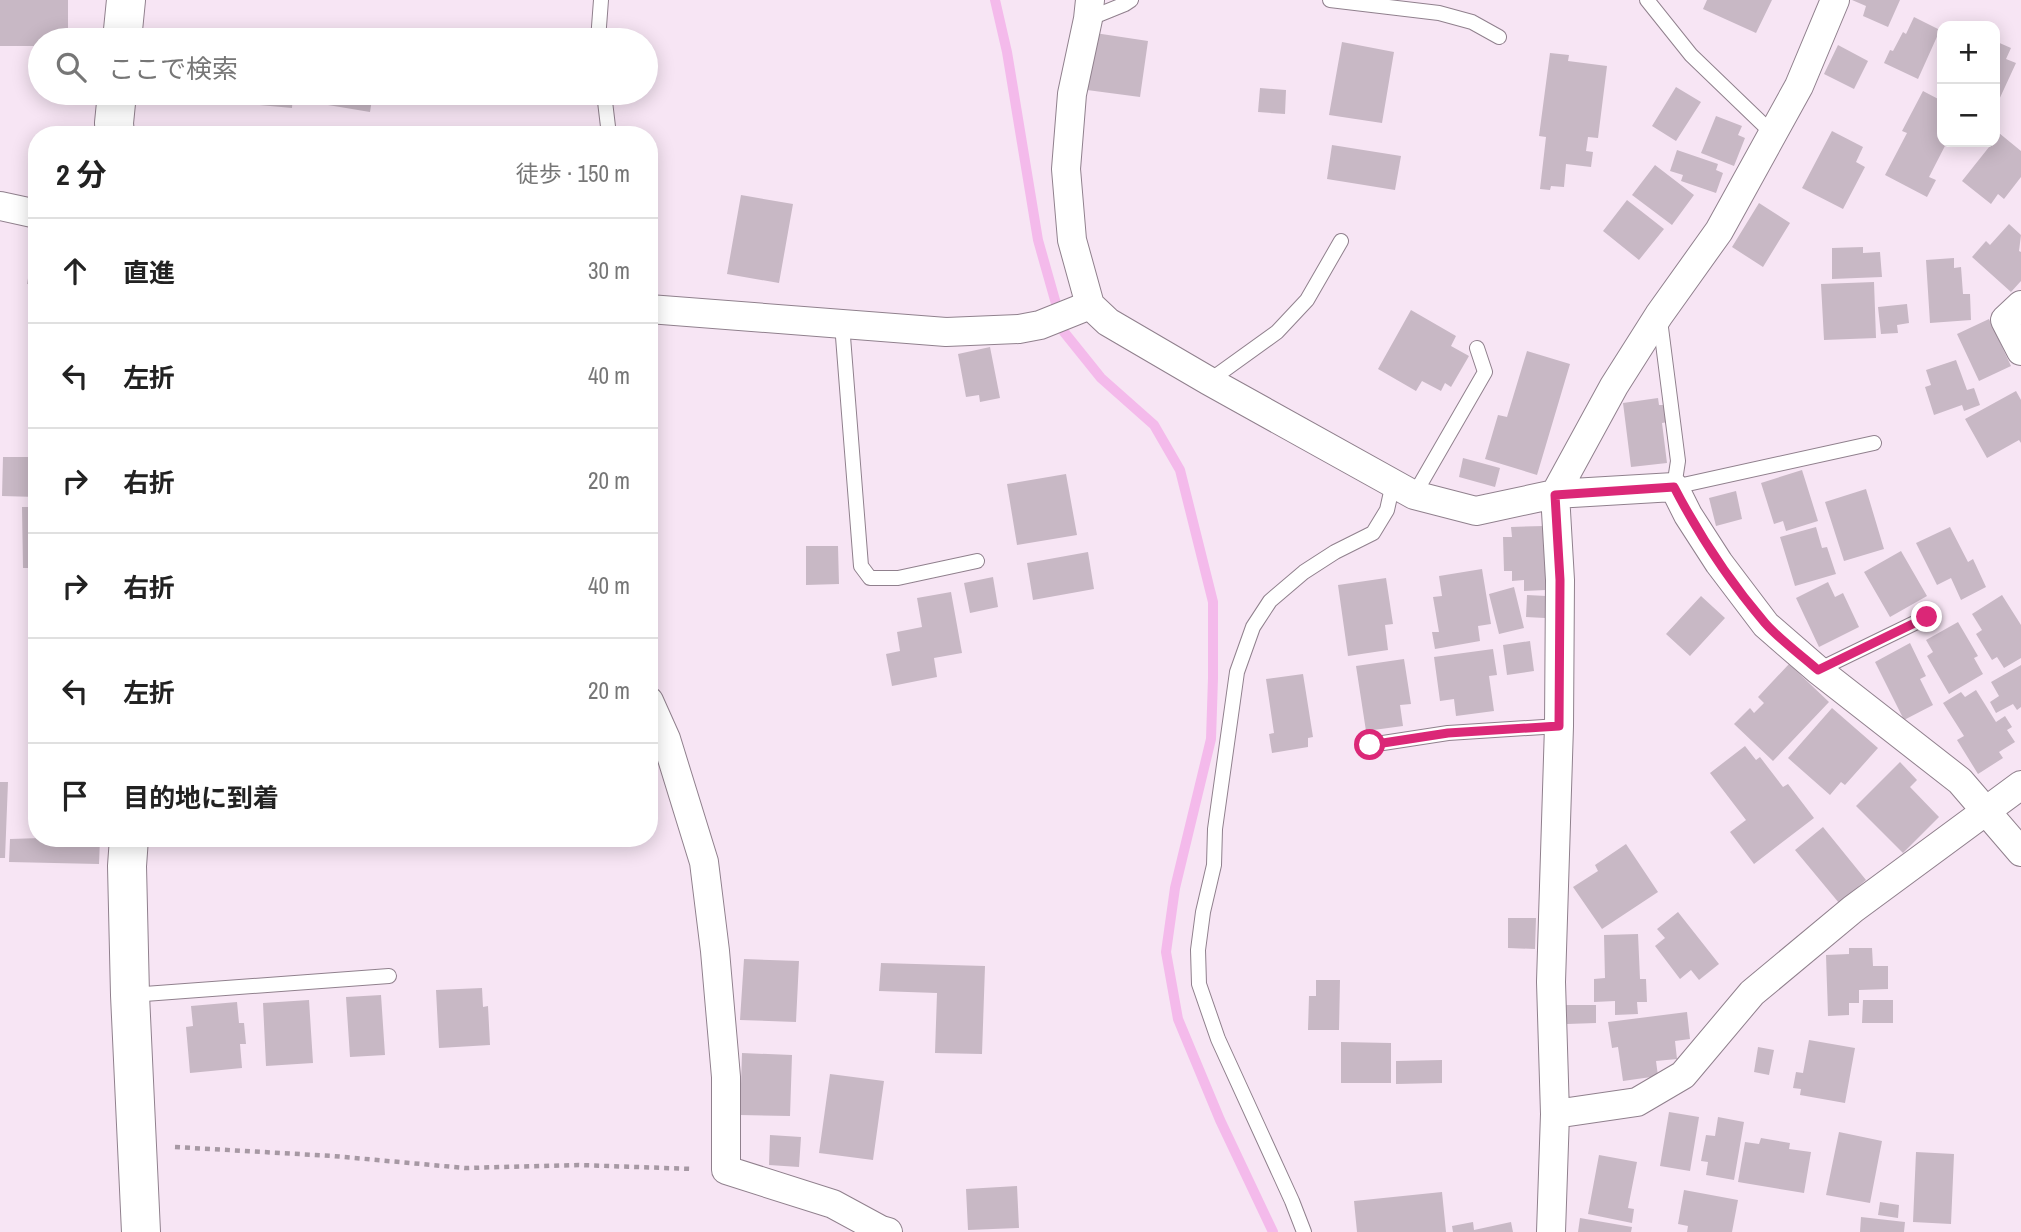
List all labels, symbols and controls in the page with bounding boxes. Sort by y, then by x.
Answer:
map controls [1937,21,2000,147]
button: + [1937,21,2000,84]
search box [28,28,658,105]
icon: search [52,48,90,86]
text: ここで検索 [108,51,238,86]
button: − [1937,84,2000,147]
text: 2 分 [56,154,107,194]
text: 徒歩 · 150 m [516,158,630,189]
icon: ahead [56,252,94,290]
text: 直進 [123,255,175,290]
text: 30 m [588,255,630,286]
icon: left [56,357,94,395]
text: 左折 [123,360,175,395]
text: 40 m [588,360,630,391]
icon: right [56,462,94,500]
text: 右折 [123,465,175,500]
text: 20 m [588,465,630,496]
icon: right [56,567,94,605]
text: 右折 [123,570,175,605]
text: 40 m [588,570,630,601]
route end [1911,601,1942,632]
icon: left [56,672,94,710]
text: 左折 [123,675,175,710]
text: 20 m [588,675,630,706]
route start [1354,729,1385,760]
icon: arrive [56,777,94,815]
text: 目的地に到着 [123,780,279,815]

